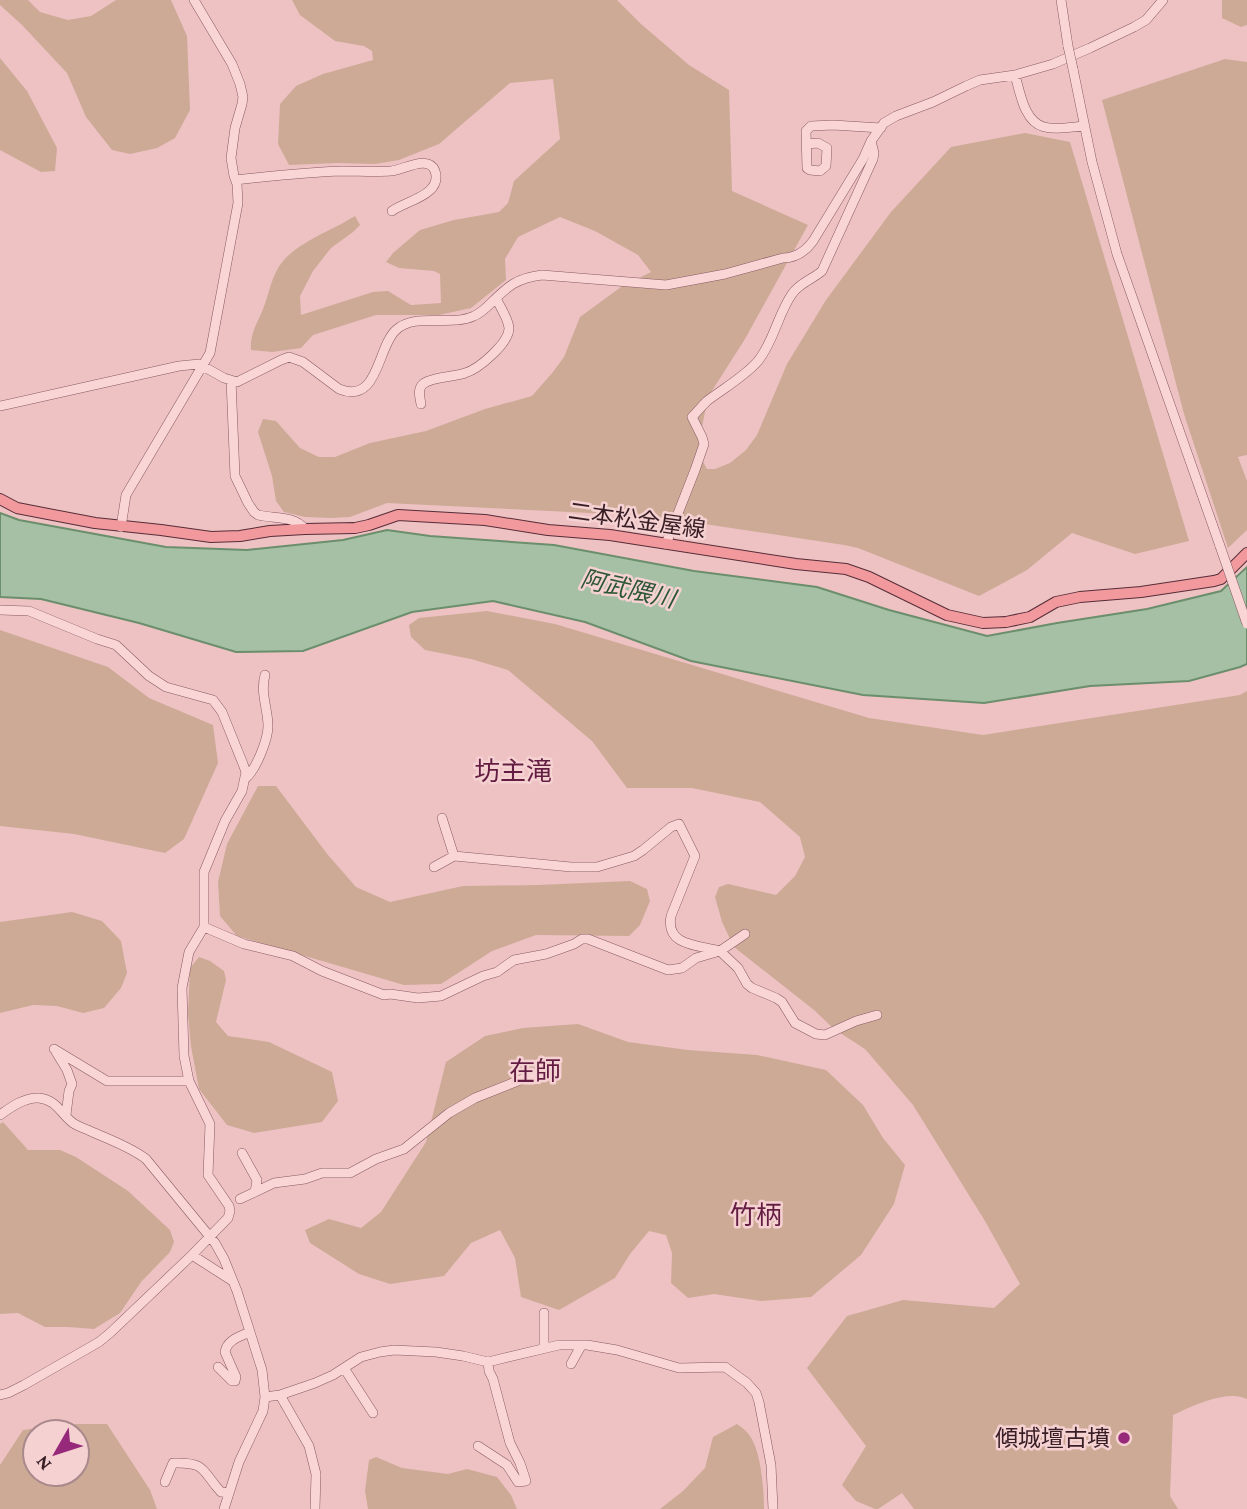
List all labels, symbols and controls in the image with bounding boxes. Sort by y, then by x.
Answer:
street label: 二本松金屋線 [567,498,707,542]
water label: 阿武隈川 [578,565,681,613]
district label: 坊主滝 [474,757,552,786]
district label: 在師 [509,1057,561,1086]
district label: 竹柄 [730,1201,782,1230]
north arrow [21,1418,91,1488]
place label: 傾城壇古墳 [995,1425,1110,1451]
marker: 傾城壇古墳 [1116,1430,1132,1446]
text: N [31,1452,55,1475]

